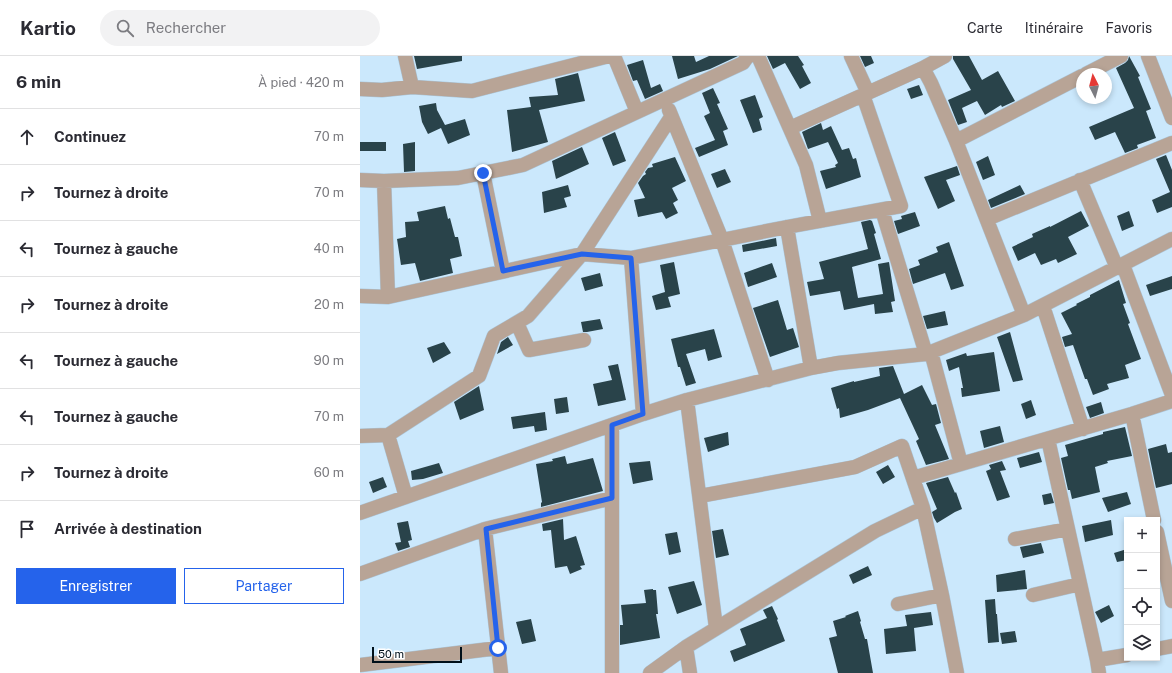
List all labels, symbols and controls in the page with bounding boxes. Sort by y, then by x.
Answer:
search box [100,10,380,46]
text: Kartio [20,17,76,39]
icon: search [114,17,136,39]
text: Rechercher [146,19,226,36]
text: Carte [967,20,1003,36]
text: Itinéraire [1025,20,1083,36]
text: Favoris [1105,20,1152,36]
north arrow [1076,68,1112,104]
text: 6 min [16,72,61,92]
text: À pied · 420 m [258,75,344,90]
icon: ahead [16,126,38,148]
text: Continuez [54,128,126,145]
text: 70 m [314,129,344,144]
route end [474,164,492,182]
icon: right [16,182,38,204]
text: Tournez à droite [54,184,168,201]
text: 70 m [314,185,344,200]
icon: left [16,238,38,260]
text: Tournez à gauche [54,240,178,257]
text: 40 m [313,241,344,256]
icon: right [16,294,38,316]
text: Tournez à droite [54,296,168,313]
text: 20 m [314,297,344,312]
icon: left [16,350,38,372]
text: Tournez à gauche [54,352,178,369]
text: 90 m [314,353,344,368]
icon: left [16,406,38,428]
text: Tournez à gauche [54,408,178,425]
text: 70 m [314,409,344,424]
icon: right [16,462,38,484]
text: Tournez à droite [54,464,168,481]
text: 60 m [314,465,344,480]
map controls [1124,517,1160,661]
button: + [1124,517,1160,553]
icon: arrive [16,518,38,540]
text: Arrivée à destination [54,520,202,537]
button: − [1124,553,1160,589]
button: Enregistrer [16,568,176,604]
button: Partager [184,568,344,604]
button: locate [1124,589,1160,625]
button: layers [1124,625,1160,661]
route start [489,639,507,657]
scale bar [372,645,462,664]
text: 50 m [378,648,404,660]

